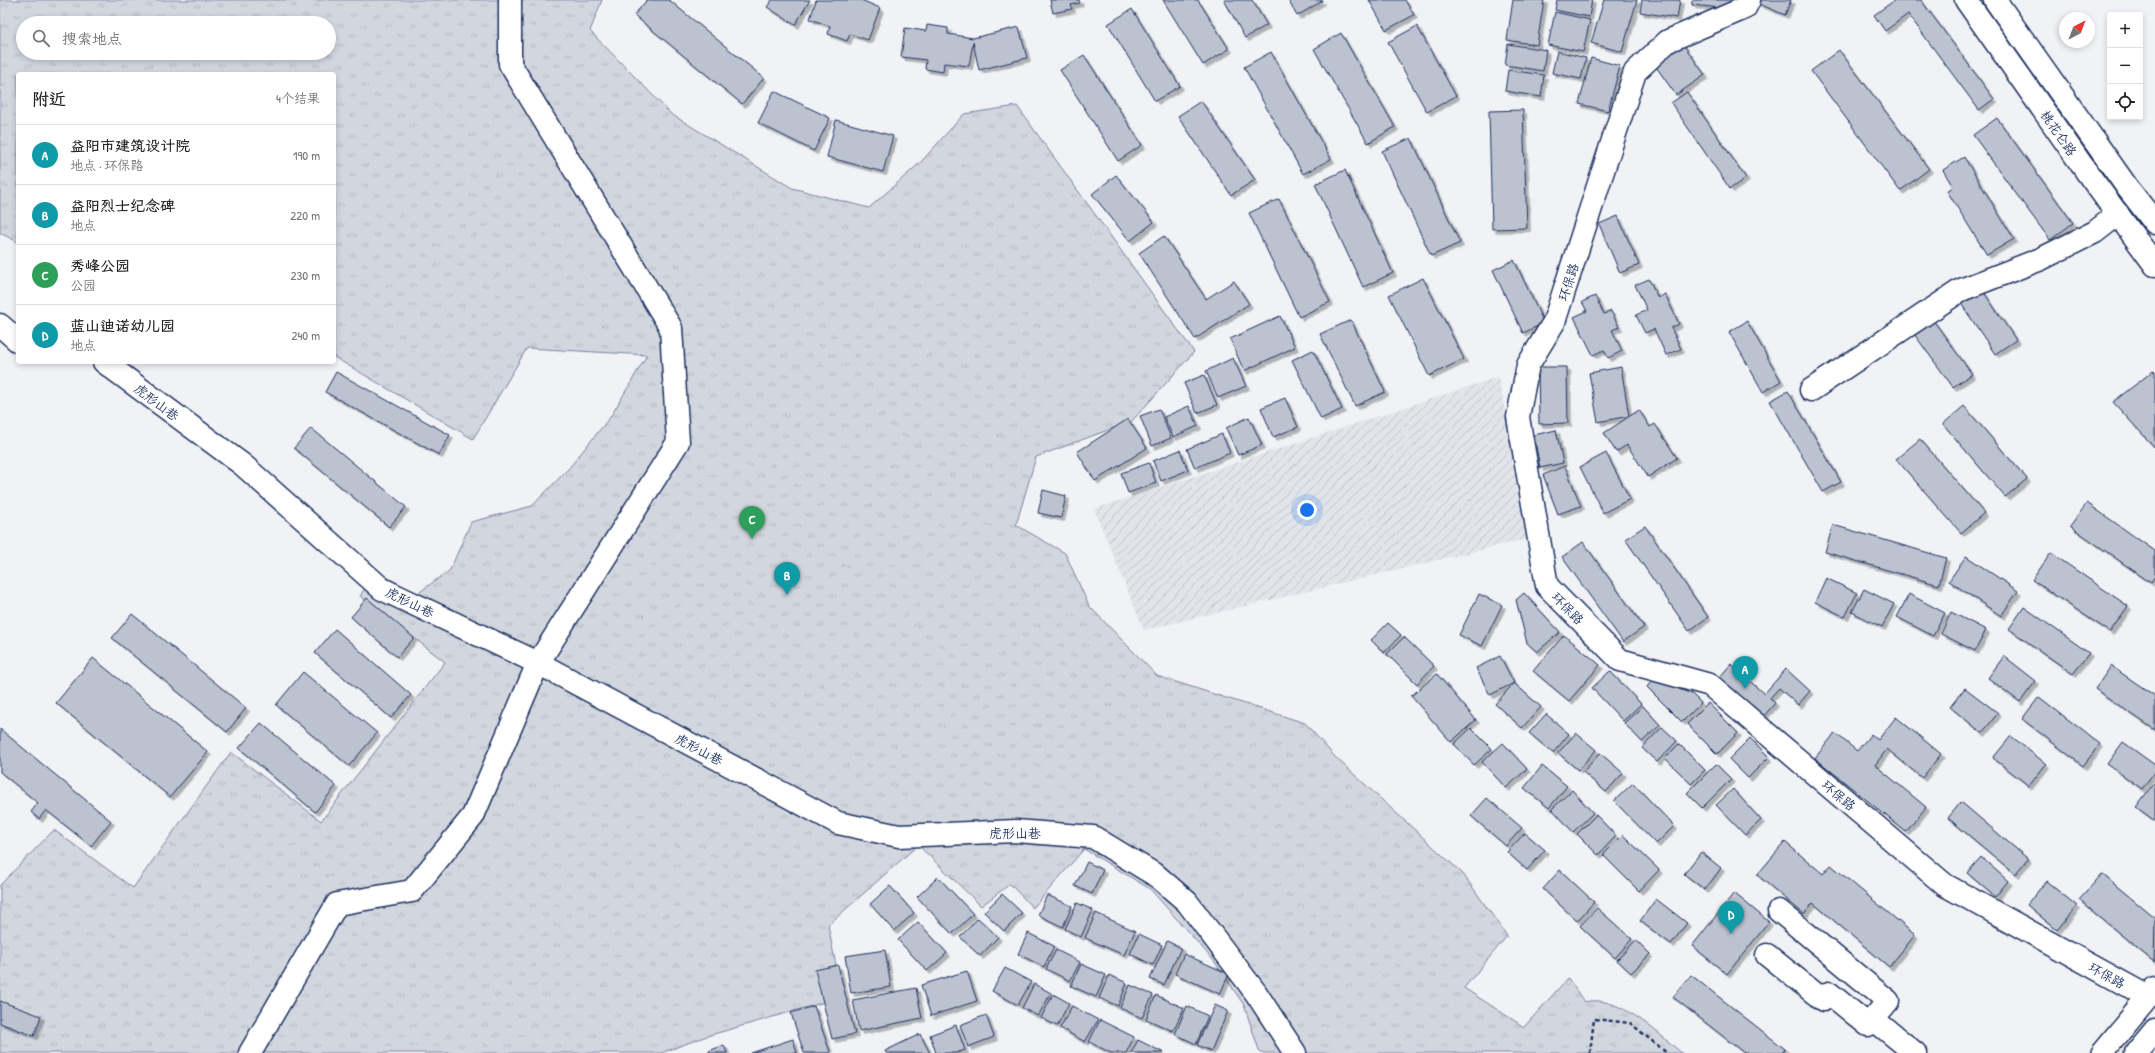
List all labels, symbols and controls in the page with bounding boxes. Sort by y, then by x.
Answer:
north arrow [2059,12,2095,48]
map controls [2107,12,2143,120]
button: + [2107,12,2143,48]
search box [16,16,336,60]
icon: search [30,27,52,49]
text: 搜索地点 [62,28,122,49]
button: − [2107,48,2143,84]
button: locate [2107,84,2143,120]
text: 附近 [32,87,66,110]
text: 4个结果 [276,89,320,107]
street label: 桃花仑路 [2037,107,2081,159]
text: 益阳市建筑设计院 [70,135,190,156]
text: A [42,146,48,164]
text: 190 m [293,146,320,164]
text: 地点 · 环保路 [70,156,144,174]
text: 益阳烈士纪念碑 [70,195,175,216]
text: B [42,206,48,224]
text: 220 m [290,206,320,224]
text: 地点 [70,216,96,234]
text: 秀峰公园 [70,255,130,276]
street label: 环保路 [1553,261,1583,303]
text: C [41,266,49,284]
text: 230 m [290,266,320,284]
text: 公园 [70,276,96,294]
text: 蓝山迪诺幼儿园 [70,315,175,336]
text: D [42,326,48,344]
text: 240 m [291,326,320,344]
text: 地点 [70,336,96,354]
street label: 虎形山巷 [131,379,183,425]
your location [1297,500,1317,520]
pin: C [739,506,765,539]
pin: B [774,562,800,595]
street label: 虎形山巷 [383,583,437,621]
street label: 环保路 [1548,588,1588,628]
pin: A [1732,656,1758,689]
street label: 虎形山巷 [672,729,726,769]
street label: 环保路 [1818,776,1860,814]
street label: 虎形山巷 [989,824,1041,842]
pin: D [1718,901,1744,934]
street label: 环保路 [2086,958,2128,992]

